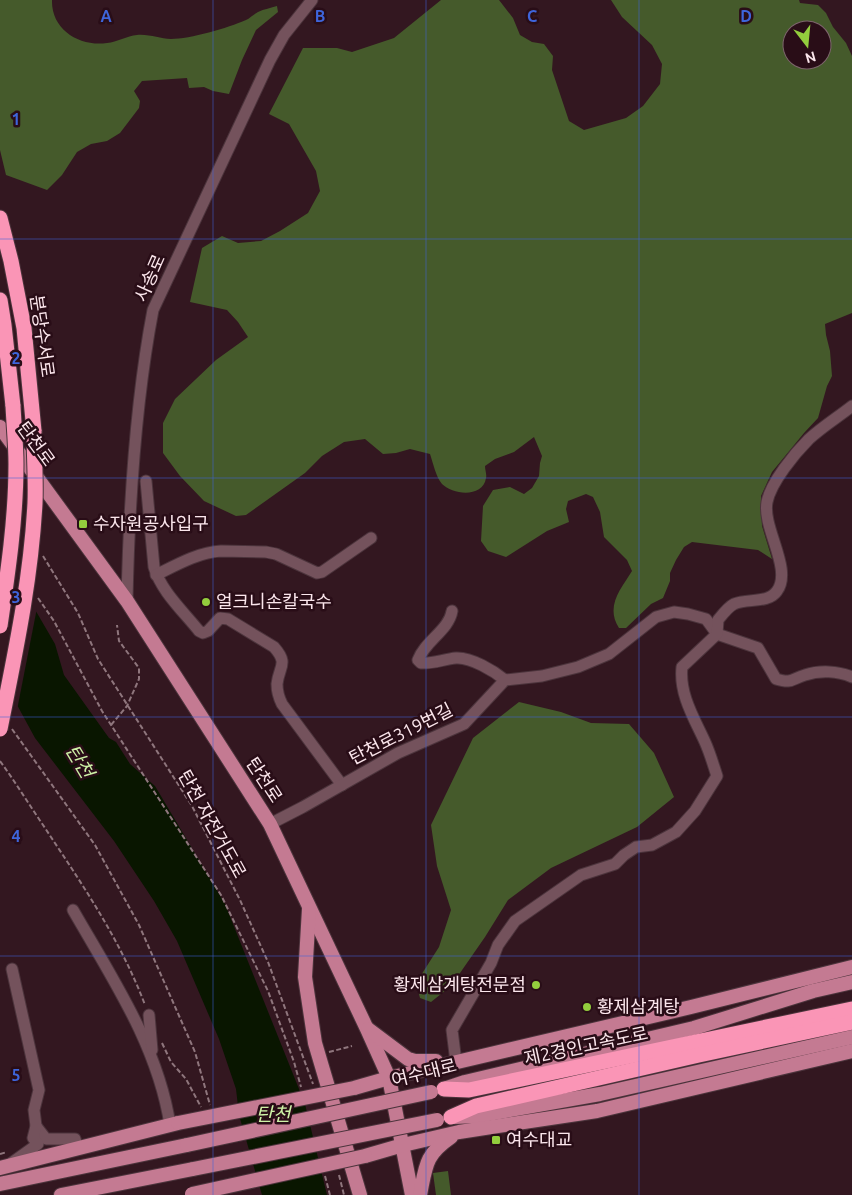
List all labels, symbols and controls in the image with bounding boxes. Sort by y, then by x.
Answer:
text: A [100,7,112,25]
text: B [315,7,325,25]
text: C [527,7,537,25]
text: D [740,7,752,25]
north arrow [782,20,832,70]
text: N [803,48,818,67]
text: 1 [11,110,21,128]
street label: 사송로 [130,251,168,304]
street label: 분당수서로 [27,293,59,378]
text: 2 [11,349,21,367]
street label: 탄천로 [14,417,60,469]
place label: 수자원공사입구 [93,513,209,533]
marker: 수자원공사입구 [77,518,89,530]
text: 3 [11,588,21,606]
place label: 얼크니손칼국수 [216,591,332,611]
marker: 얼크니손칼국수 [200,596,212,608]
street label: 탄천로319번길 [346,698,456,768]
water label: 탄천 [62,740,99,783]
street label: 탄천로 [243,753,287,806]
street label: 탄천 자전거도로 [175,766,251,881]
text: 4 [11,827,21,845]
place label: 황제삼계탕전문점 [394,974,526,994]
marker: 황제삼계탕전문점 [530,979,542,991]
place label: 황제삼계탕 [597,996,680,1016]
marker: 황제삼계탕 [581,1001,593,1013]
street label: 제2경인고속도로 [522,1022,650,1068]
street label: 여수대로 [389,1054,458,1090]
text: 5 [11,1066,21,1084]
water label: 탄천 [256,1103,292,1125]
place label: 여수대교 [506,1129,572,1149]
marker: 여수대교 [490,1134,502,1146]

